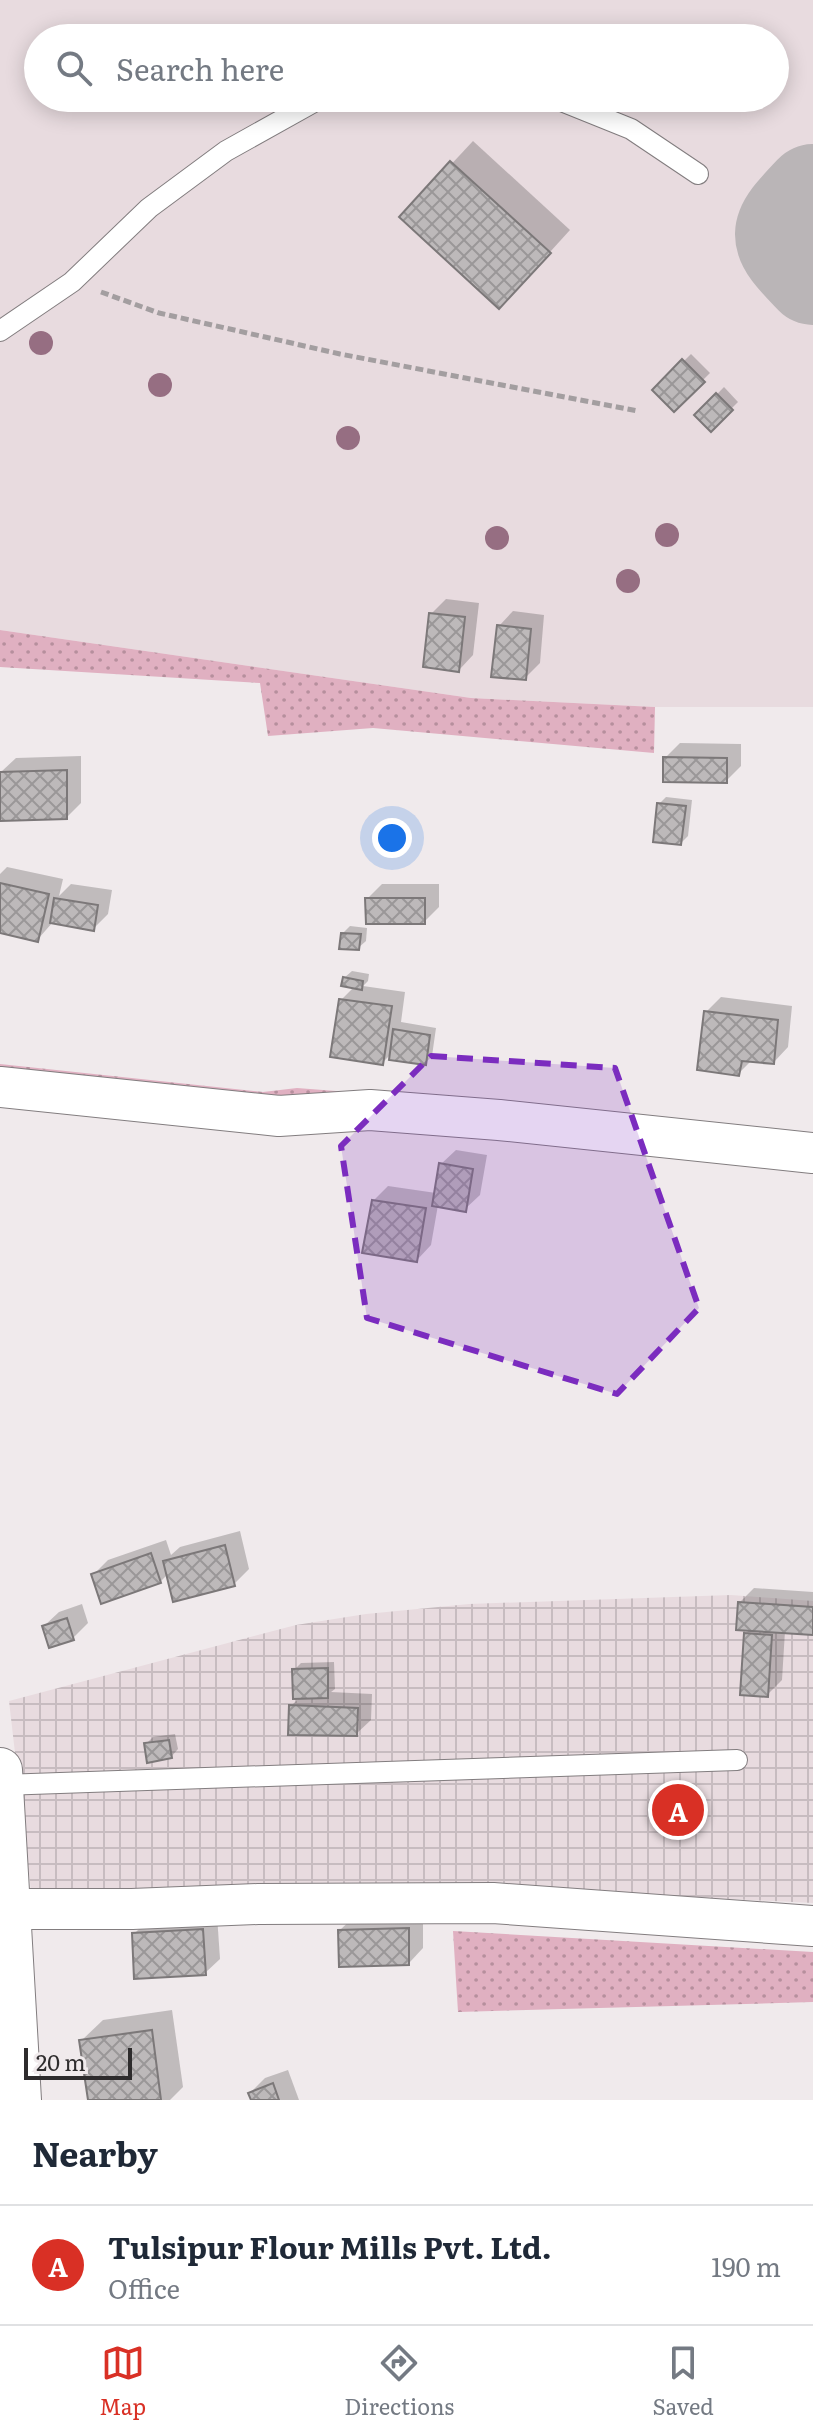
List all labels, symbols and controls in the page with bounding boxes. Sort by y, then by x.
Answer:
search box [24,24,789,112]
icon: search [52,46,96,90]
text: Search here [116,46,284,90]
your location [372,818,412,858]
pin: A [652,1780,704,1840]
scale bar [24,2044,132,2080]
text: 20 m [36,2045,86,2078]
text: Nearby [32,2127,158,2177]
text: Tulsipur Flour Mills Pvt. Ltd. [108,2224,552,2268]
text: A [48,2246,68,2285]
text: 190 m [711,2246,781,2285]
text: Office [108,2268,180,2307]
tab: Map [99,2341,146,2422]
tab: Directions [344,2341,454,2422]
tab: Saved [653,2341,714,2422]

